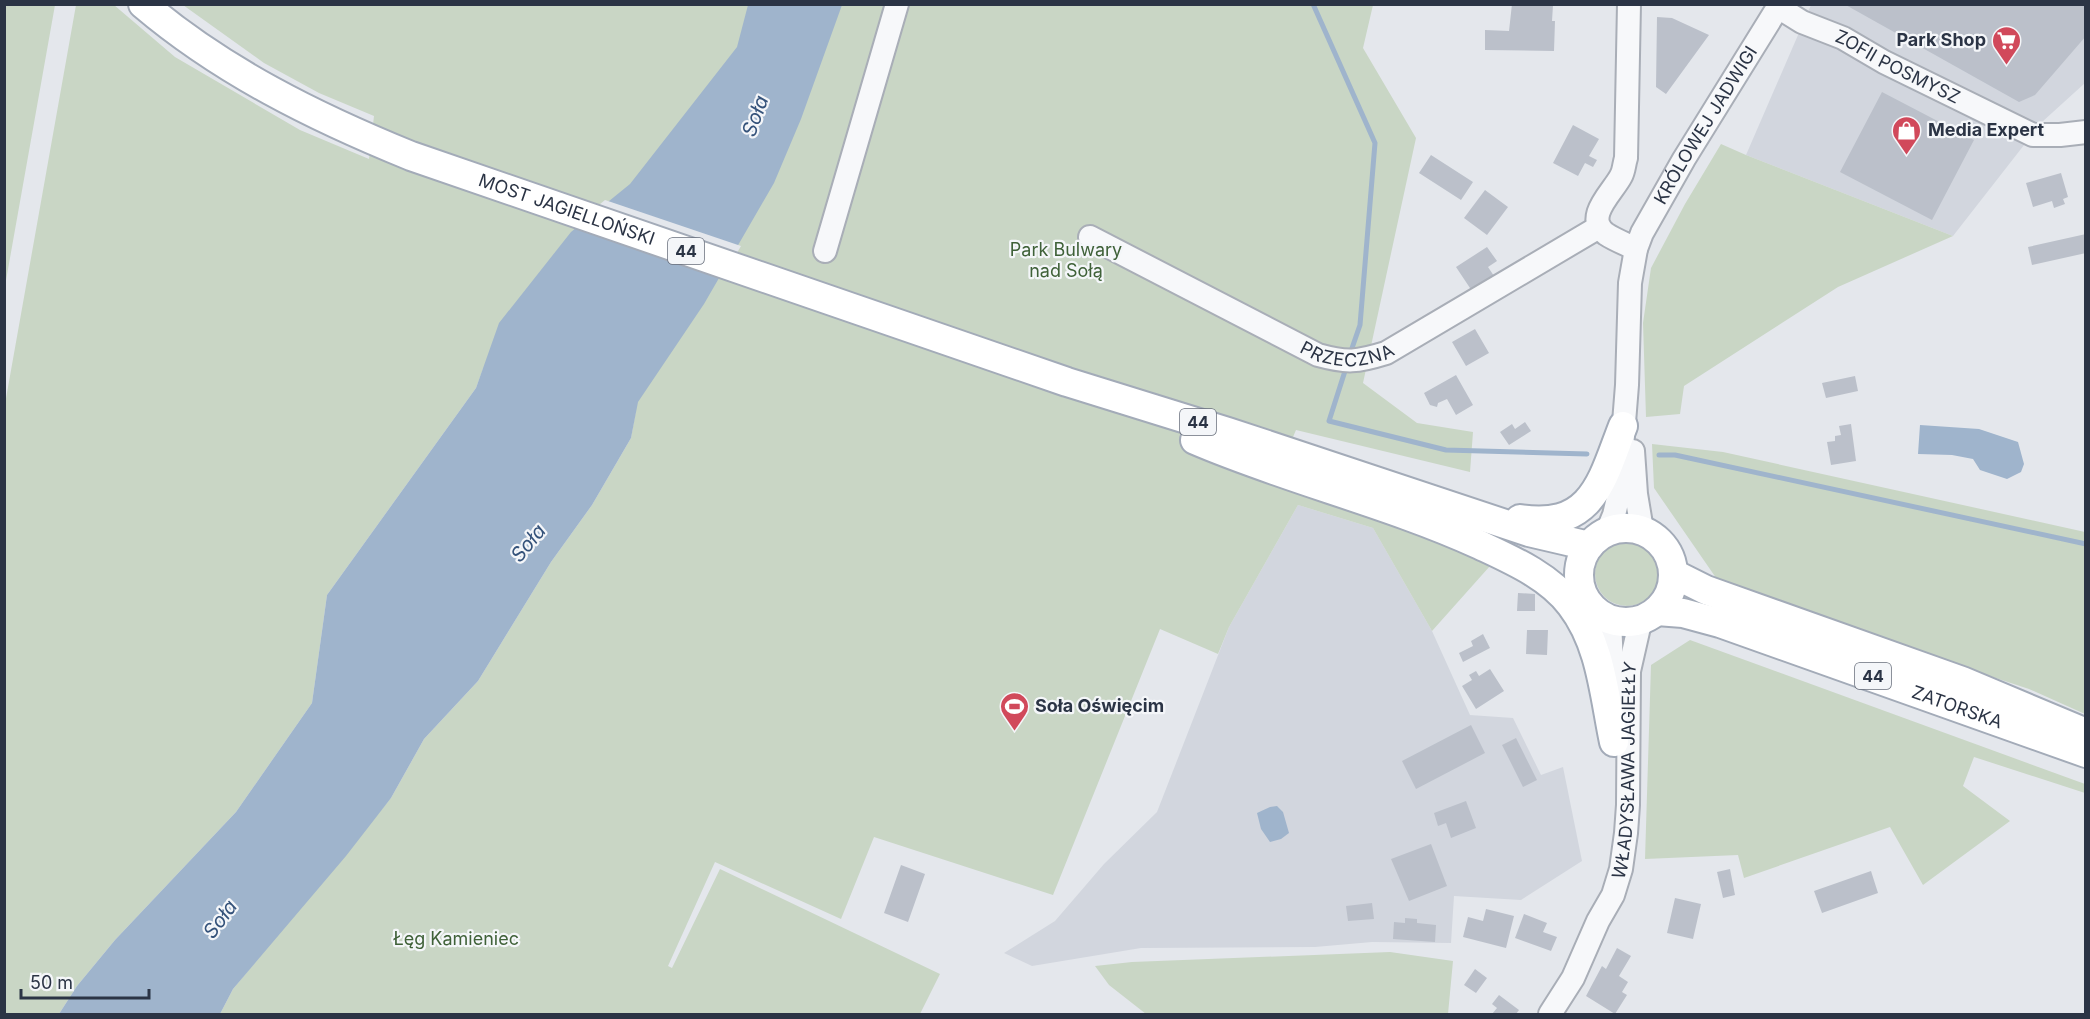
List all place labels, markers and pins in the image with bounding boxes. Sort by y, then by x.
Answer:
supermarket icon: Park Shop [1991,24,2023,66]
place label: Park Shop [1896,29,1986,50]
shop icon: Media Expert [1891,114,1923,156]
place label: Media Expert [1928,119,2045,140]
sports icon: Soła Oświęcim [998,690,1030,732]
place label: Soła Oświęcim [1035,695,1164,716]

